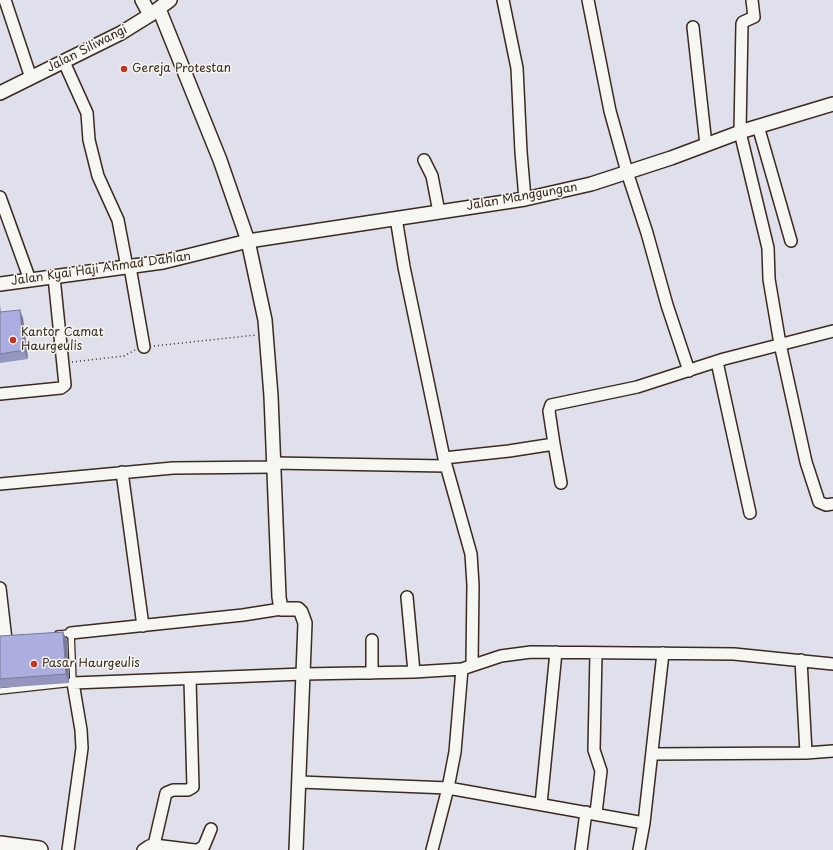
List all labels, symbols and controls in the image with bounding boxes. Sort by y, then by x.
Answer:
street label: Jalan Siliwangi [44,23,130,75]
place label: Gereja Protestan [132,62,231,76]
marker: Gereja Protestan [119,64,129,74]
street label: Jalan Manggungan [465,180,579,214]
street label: Jalan Kyai Haji Ahmad Dahlan [10,249,192,289]
place label: Kantor Camat Haurgeulis [21,326,104,354]
marker: Kantor Camat Haurgeulis [8,335,18,345]
place label: Pasar Haurgeulis [42,657,140,671]
marker: Pasar Haurgeulis [29,659,39,669]

